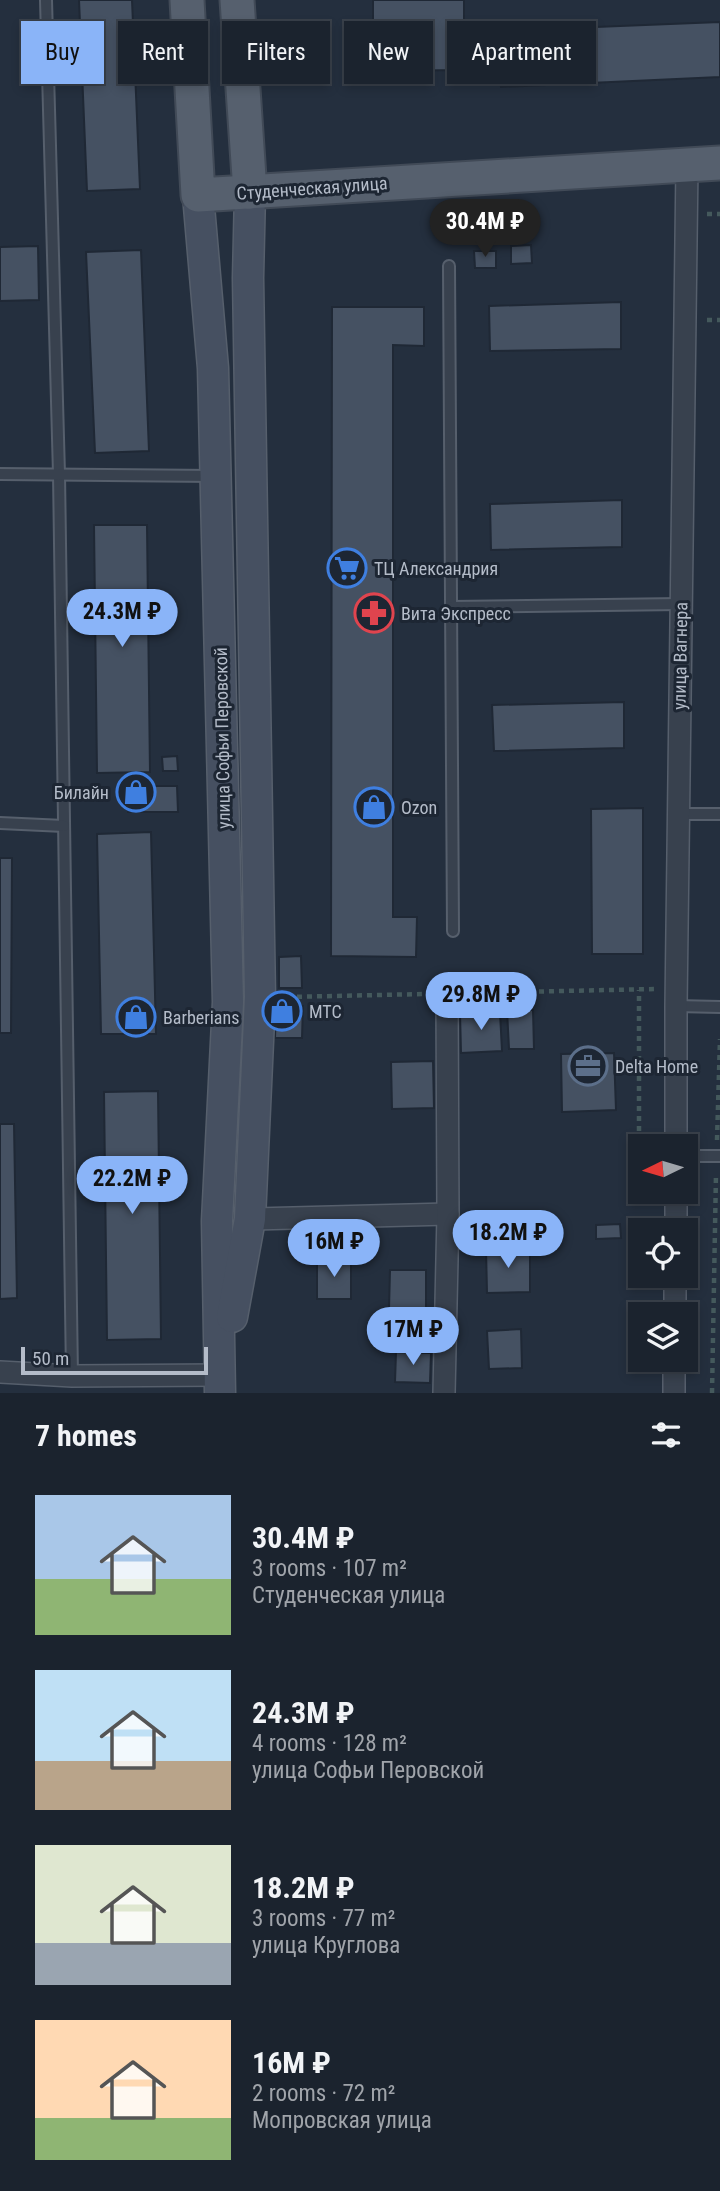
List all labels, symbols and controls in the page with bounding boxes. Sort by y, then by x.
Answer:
chip: Buy [21,21,104,84]
chip: Rent [118,21,208,84]
chip: Filters [222,21,330,84]
chip: New [344,21,433,84]
chip: Apartment [447,21,596,84]
street label: Студенческая улица [236,172,388,204]
pin: 30.4M ₽ [420,200,550,259]
text: 30.4M ₽ [446,208,524,235]
supermarket icon: ТЦ Александрия [326,547,368,589]
place label: ТЦ Александрия [374,558,498,579]
pin: 24.3M ₽ [57,590,187,649]
pharmacy icon: Вита Экспресс [353,592,395,634]
text: 24.3M ₽ [83,598,161,625]
street label: улица Вагнера [669,602,691,710]
place label: Вита Экспресс [401,603,511,624]
street label: улица Софьи Перовской [210,647,234,829]
shop icon: Билайн [115,771,157,813]
place label: Билайн [54,782,109,803]
shop icon: Ozon [353,786,395,828]
place label: Ozon [401,797,437,818]
pin: 29.8M ₽ [416,972,546,1032]
text: 29.8M ₽ [442,981,520,1008]
shop icon: МТС [261,990,303,1032]
shop icon: Barberians [115,996,157,1038]
place label: МТС [309,1001,342,1022]
place label: Barberians [163,1007,239,1028]
office icon: Delta Home [567,1045,609,1087]
place label: Delta Home [615,1056,698,1077]
north arrow [628,1134,698,1204]
map controls [628,1134,698,1372]
pin: 22.2M ₽ [67,1156,197,1216]
text: 22.2M ₽ [93,1165,171,1192]
pin: 18.2M ₽ [443,1210,573,1270]
button: locate [628,1218,698,1288]
text: 18.2M ₽ [469,1219,547,1246]
pin: 16M ₽ [285,1220,383,1279]
text: 16M ₽ [304,1228,364,1255]
button: layers [628,1302,698,1372]
pin: 17M ₽ [364,1308,462,1367]
text: 17M ₽ [383,1316,443,1343]
scale bar [21,1344,208,1376]
text: 50 m [32,1347,69,1370]
icon: filters [647,1416,685,1454]
text: 7 homes [35,1418,137,1453]
text: 30.4M ₽ [252,1520,355,1555]
icon: home [91,1523,175,1607]
text: 3 rooms · 107 m² [252,1555,407,1582]
text: Студенческая улица [252,1582,445,1609]
text: 24.3M ₽ [252,1695,355,1730]
icon: home [91,1698,175,1782]
text: 4 rooms · 128 m² [252,1730,407,1757]
text: улица Софьи Перовской [252,1757,484,1784]
text: 18.2M ₽ [252,1870,355,1905]
icon: home [91,1873,175,1957]
text: 3 rooms · 77 m² [252,1905,395,1932]
text: улица Круглова [252,1932,400,1959]
text: 16M ₽ [252,2045,331,2080]
icon: home [91,2048,175,2132]
text: 2 rooms · 72 m² [252,2080,395,2107]
text: Мопровская улица [252,2107,432,2134]

